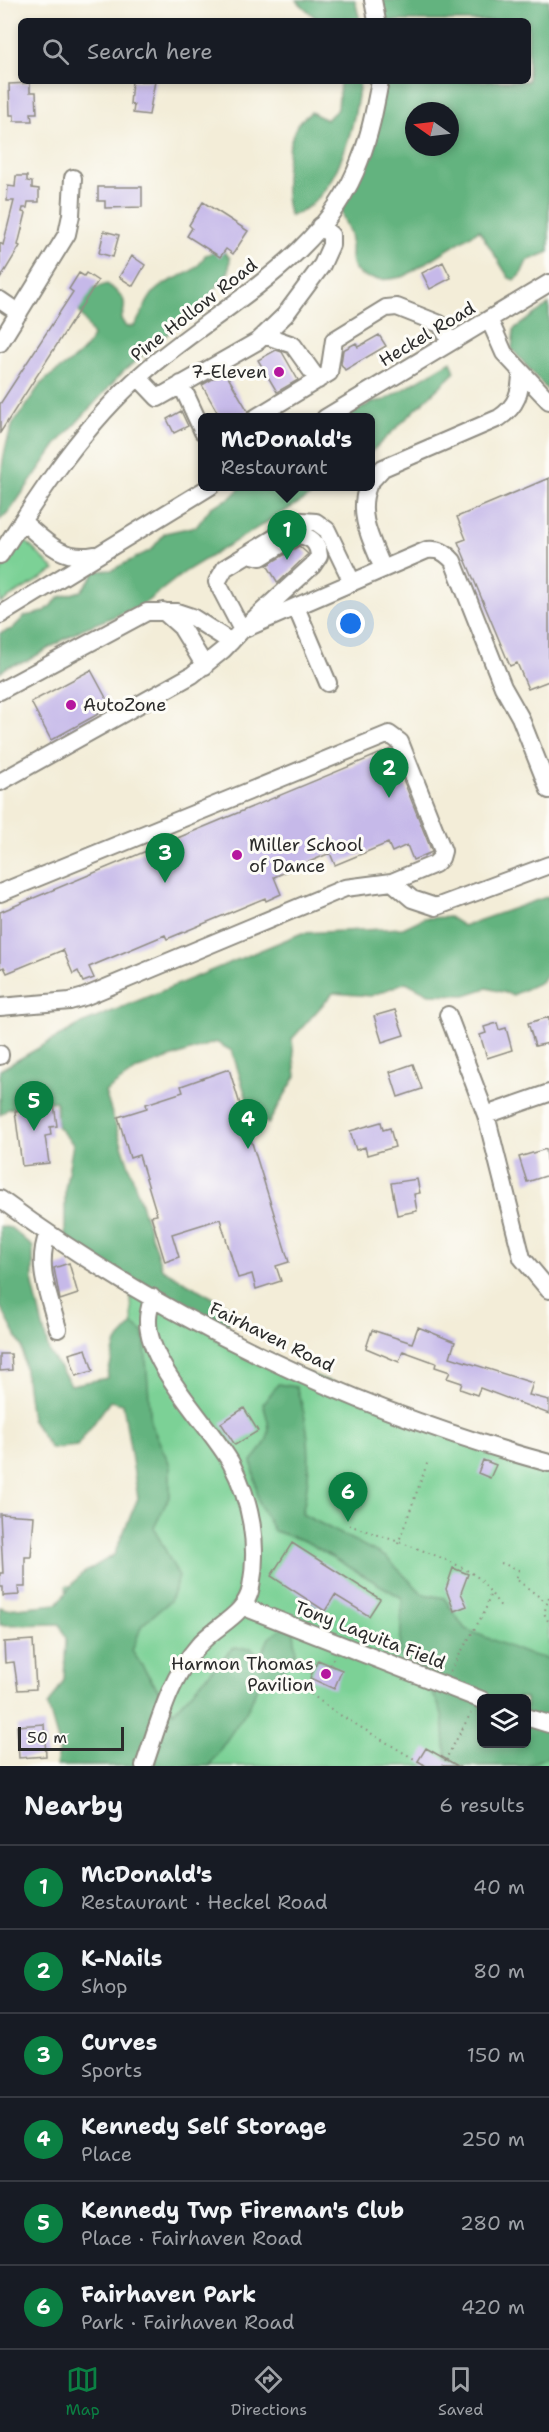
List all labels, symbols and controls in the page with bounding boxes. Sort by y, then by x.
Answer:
search box [18,18,531,84]
icon: search [39,35,72,68]
text: Search here [87,37,213,66]
north arrow [405,102,459,156]
street label: Pine Hollow Road [126,253,262,367]
street label: Heckel Road [374,296,480,372]
place label: 7-Eleven [191,360,267,384]
marker: 7-Eleven [272,365,286,379]
popup [198,413,375,491]
text: McDonald's [221,425,352,454]
text: Restaurant [221,454,328,480]
pin: 1 [268,510,306,560]
your location [336,609,365,638]
place label: AutoZone [83,693,166,717]
marker: AutoZone [64,698,78,712]
pin: 2 [370,748,408,798]
place label: Miller School of Dance [249,833,364,878]
pin: 3 [146,834,184,883]
marker: Miller School of Dance [230,848,244,862]
pin: 5 [15,1082,54,1131]
pin: 4 [228,1100,268,1149]
street label: Fairhaven Road [206,1296,338,1378]
pin: 6 [328,1472,368,1522]
street label: Tony Laquita Field [291,1595,449,1675]
place label: Harmon Thomas Pavilion [171,1652,314,1697]
marker: Harmon Thomas Pavilion [319,1667,333,1681]
map controls [477,1694,531,1748]
button: layers [477,1694,531,1748]
scale bar [18,1724,124,1752]
text: 50 m [27,1727,67,1748]
text: Nearby [24,1788,123,1823]
text: 6 results [439,1792,525,1818]
text: McDonald's [81,1860,212,1889]
text: 1 [39,1874,48,1900]
text: 40 m [473,1874,525,1900]
text: Restaurant · Heckel Road [81,1889,328,1915]
text: K-Nails [81,1944,162,1973]
text: 2 [37,1958,51,1984]
text: 80 m [473,1958,525,1984]
text: Shop [81,1973,128,1999]
text: Curves [81,2028,157,2057]
text: 3 [37,2042,51,2068]
text: 150 m [467,2042,525,2068]
text: Sports [81,2057,142,2083]
text: Kennedy Self Storage [81,2112,327,2141]
text: 4 [37,2126,51,2152]
text: 250 m [461,2126,525,2152]
text: Place [81,2141,132,2167]
text: Kennedy Twp Fireman's Club [81,2196,404,2225]
text: 5 [37,2210,50,2236]
text: 280 m [460,2210,525,2236]
text: Place · Fairhaven Road [81,2225,303,2251]
text: Fairhaven Park [81,2280,256,2309]
text: 6 [37,2294,51,2320]
text: 420 m [461,2294,525,2320]
text: Park · Fairhaven Road [81,2309,295,2335]
tab: Map [66,2363,100,2420]
tab: Directions [231,2363,307,2420]
tab: Saved [438,2363,484,2420]

